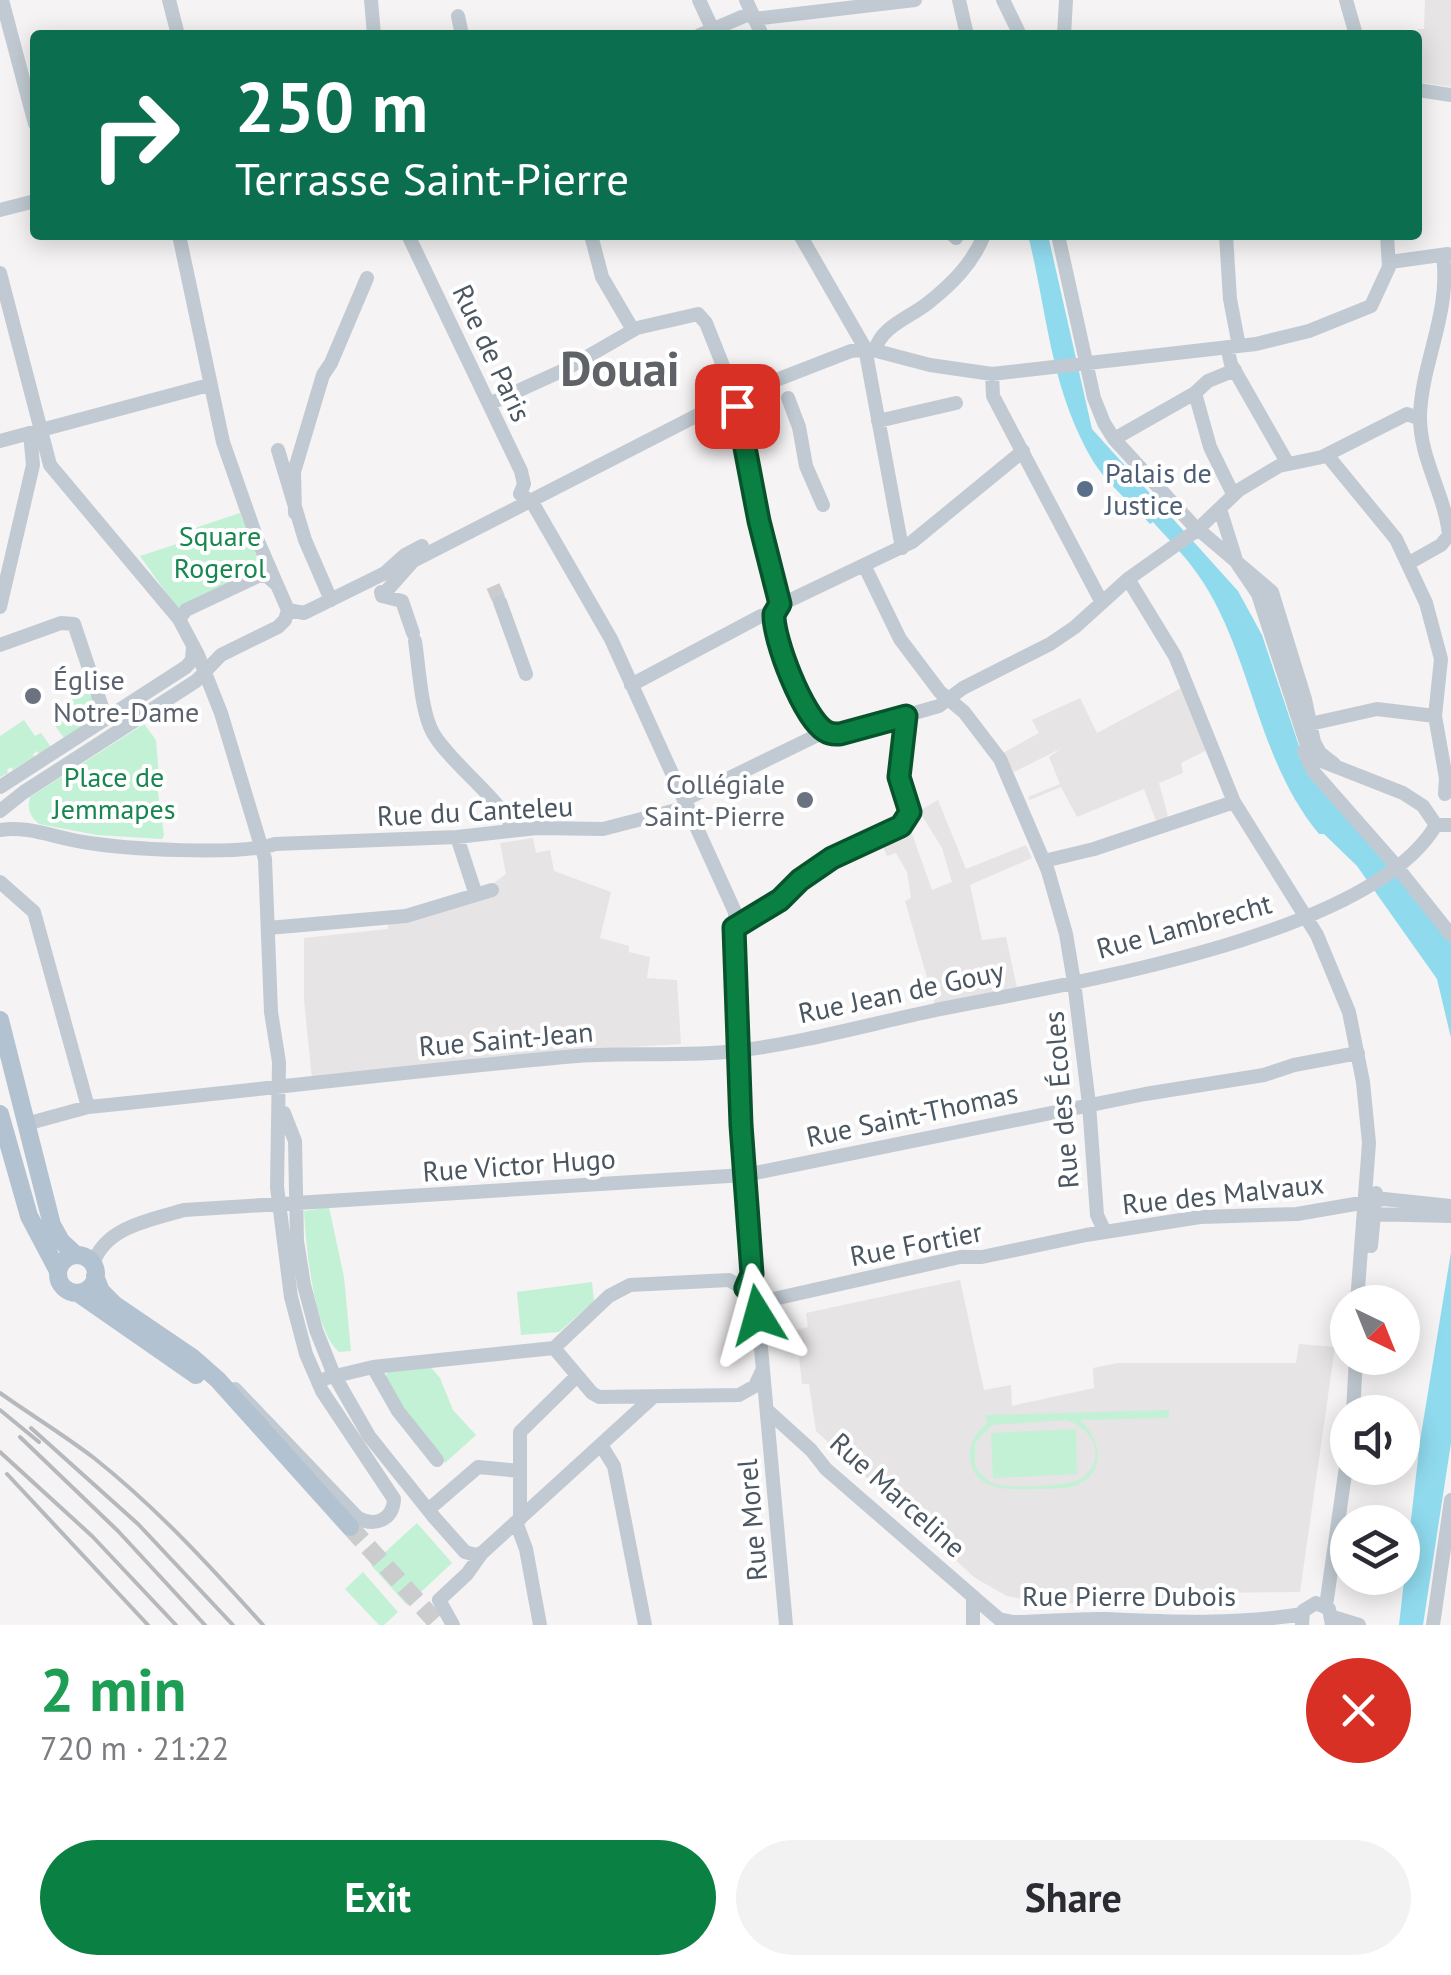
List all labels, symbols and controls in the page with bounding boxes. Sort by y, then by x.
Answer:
text: 250 m [235,61,428,151]
icon: right [70,70,200,200]
text: Terrasse Saint-Pierre [235,149,629,207]
street label: Rue de Paris [445,278,540,427]
district label: Douai [560,337,680,399]
pin [695,364,780,449]
icon: arrive [710,379,765,434]
place label: Palais de Justice [1104,454,1212,523]
marker: Palais de Justice [1074,478,1096,500]
park label: Square Rogerol [174,517,266,586]
place label: Église Notre-Dame [53,661,199,730]
marker: Église Notre-Dame [22,685,44,707]
park label: Place de Jemmapes [52,758,175,827]
place label: Collégiale Saint-Pierre [644,765,785,834]
street label: Rue du Canteleu [376,787,574,834]
marker: Collégiale Saint-Pierre [794,789,816,811]
street label: Rue Lambrecht [1092,884,1276,967]
street label: Rue Jean de Gouy [795,952,1007,1031]
street label: Rue des Écoles [1034,1010,1087,1190]
street label: Rue Saint-Jean [417,1012,595,1065]
street label: Rue Saint-Thomas [803,1074,1021,1155]
street label: Rue Victor Hugo [421,1139,617,1190]
street label: Rue des Malvaux [1120,1165,1326,1223]
street label: Rue Fortier [847,1212,986,1274]
position arrow [706,1263,810,1367]
north arrow [1330,1285,1420,1375]
map controls [1330,1285,1420,1595]
button: sound [1330,1395,1420,1485]
street label: Rue Marceline [823,1424,974,1565]
street label: Rue Morel [728,1458,775,1583]
button: layers [1330,1505,1420,1595]
street label: Rue Pierre Dubois [1022,1577,1236,1614]
text: 2 min [40,1650,186,1728]
button: close [1306,1658,1411,1763]
text: 720 m · 21:22 [40,1727,229,1769]
button: Exit [40,1840,716,1955]
button: Share [736,1840,1411,1955]

